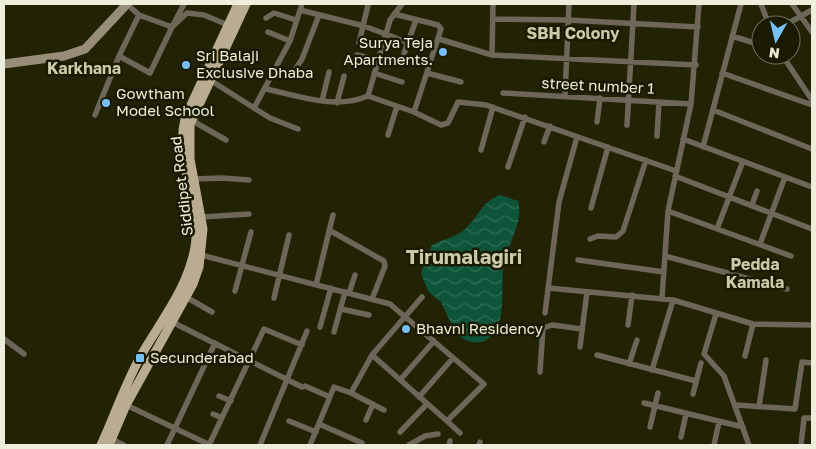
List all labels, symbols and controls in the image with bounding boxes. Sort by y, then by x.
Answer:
north arrow [751,15,801,65]
district label: SBH Colony [526,23,620,43]
place label: Surya Teja Apartments. [344,33,433,68]
text: N [768,44,781,63]
place label: Sri Balaji Exclusive Dhaba [196,46,314,81]
marker: Surya Teja Apartments. [437,46,449,58]
district label: Karkhana [47,58,121,78]
marker: Sri Balaji Exclusive Dhaba [180,59,192,71]
street label: street number 1 [541,73,655,97]
place label: Gowtham Model School [116,84,214,119]
marker: Gowtham Model School [100,97,112,109]
street label: Siddipet Road [166,135,196,237]
district label: Tirumalagiri [406,244,522,268]
district label: Pedda Kamala [726,254,784,292]
place label: Bhavni Residency [416,319,544,337]
marker: Bhavni Residency [400,323,412,335]
place label: Secunderabad [150,348,254,366]
marker: Secunderabad [134,352,146,364]

